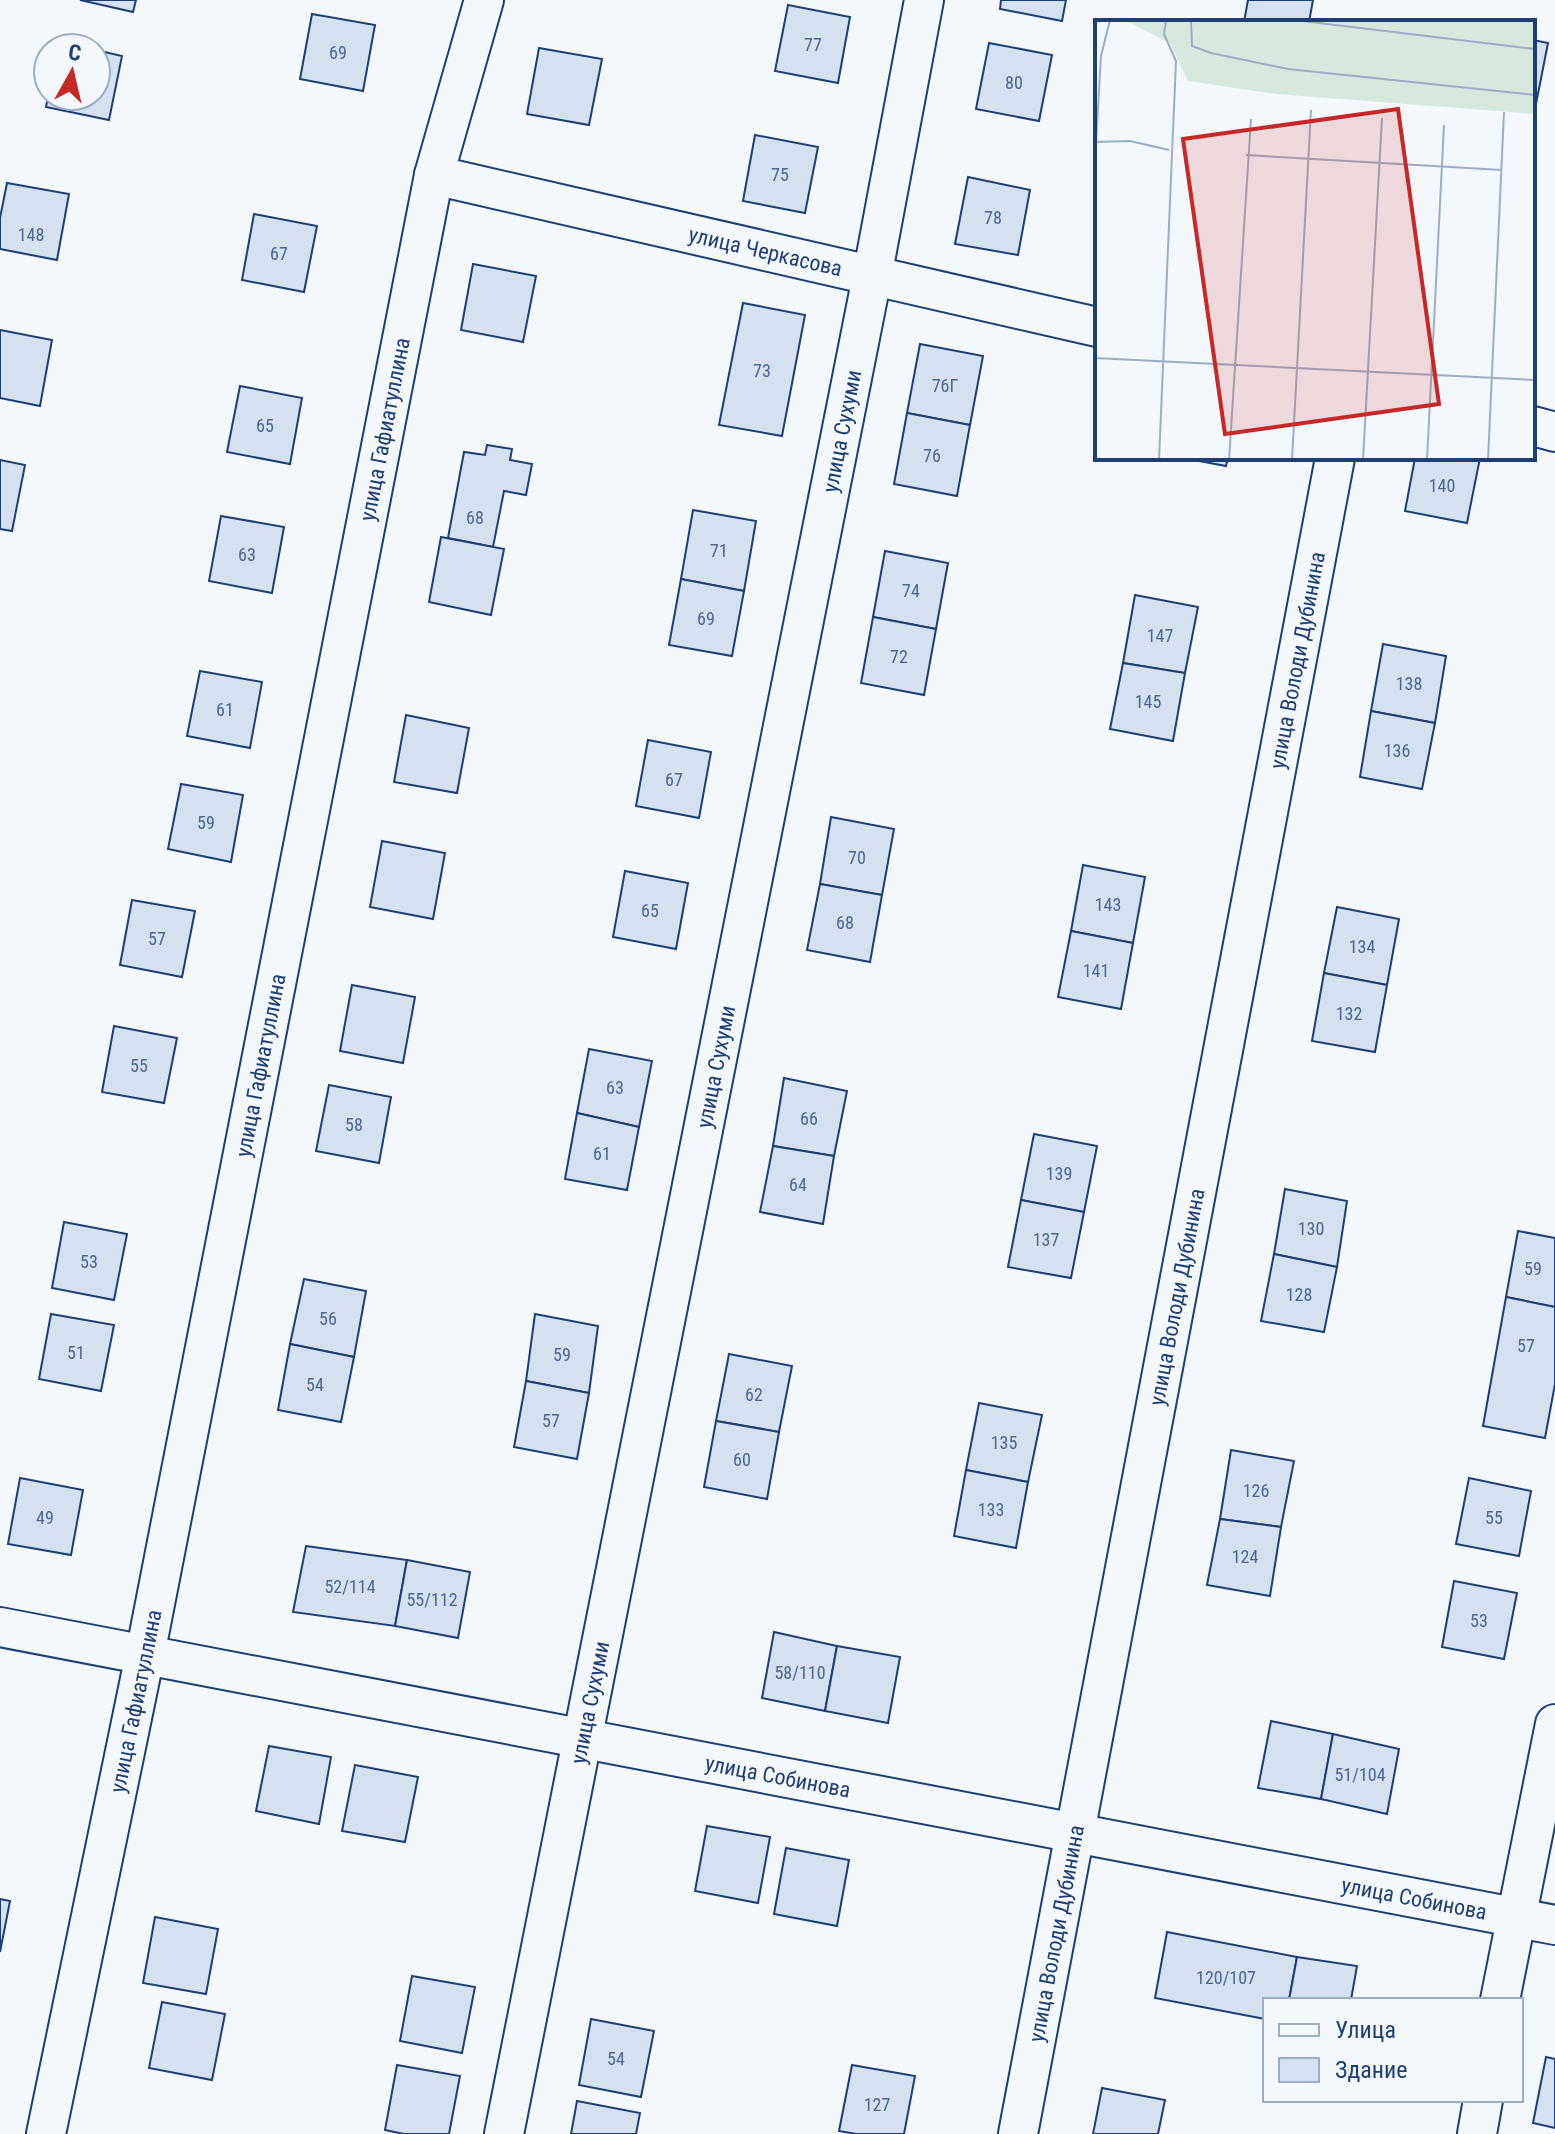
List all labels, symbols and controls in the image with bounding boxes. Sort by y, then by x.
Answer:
inset map [1095,20,1535,460]
north arrow [32,32,112,112]
house number: 77 [804,34,822,55]
text: С [67,39,83,66]
house number: 69 [329,42,347,63]
house number: 80 [1005,72,1023,93]
house number: 75 [771,164,789,185]
house number: 78 [984,207,1002,228]
street label: улица Черкасова [686,221,845,281]
house number: 148 [18,224,44,245]
house number: 67 [270,243,288,264]
street label: улица Гафиатуллина [354,335,414,523]
house number: 73 [753,360,771,381]
street label: улица Сухуми [817,368,866,495]
house number: 76Г [932,375,958,396]
house number: 65 [256,415,274,436]
house number: 76 [923,445,941,466]
house number: 140 [1429,475,1455,496]
house number: 68 [466,507,484,528]
house number: 71 [710,540,728,561]
house number: 63 [238,544,256,565]
street label: улица Володи Дубинина [1264,550,1330,771]
house number: 74 [902,580,920,601]
house number: 69 [697,608,715,629]
house number: 147 [1147,625,1173,646]
house number: 72 [890,646,908,667]
house number: 138 [1396,673,1422,694]
house number: 145 [1135,691,1161,712]
house number: 61 [216,699,234,720]
house number: 136 [1384,740,1410,761]
house number: 67 [665,769,683,790]
house number: 59 [197,812,215,833]
house number: 70 [848,847,866,868]
house number: 143 [1095,894,1121,915]
house number: 65 [641,900,659,921]
house number: 68 [836,912,854,933]
house number: 57 [148,928,166,949]
house number: 134 [1349,936,1375,957]
house number: 141 [1083,960,1109,981]
street label: улица Гафиатуллина [230,971,290,1159]
street label: улица Сухуми [691,1003,740,1130]
house number: 132 [1336,1003,1362,1024]
house number: 55 [130,1055,148,1076]
house number: 63 [606,1077,624,1098]
house number: 66 [800,1108,818,1129]
house number: 58 [345,1114,363,1135]
house number: 61 [593,1143,611,1164]
house number: 139 [1046,1163,1072,1184]
house number: 64 [789,1174,807,1195]
street label: улица Володи Дубинина [1144,1186,1209,1407]
house number: 130 [1298,1218,1324,1239]
house number: 137 [1033,1229,1059,1250]
house number: 53 [80,1251,98,1272]
house number: 59 [1524,1258,1542,1279]
house number: 128 [1286,1284,1312,1305]
house number: 56 [319,1308,337,1329]
house number: 57 [1517,1335,1535,1356]
house number: 51 [67,1342,85,1363]
house number: 59 [553,1344,571,1365]
house number: 54 [306,1374,324,1395]
house number: 62 [745,1384,763,1405]
house number: 57 [542,1410,560,1431]
house number: 135 [991,1432,1017,1453]
house number: 60 [733,1449,751,1470]
house number: 126 [1243,1480,1269,1501]
house number: 133 [978,1499,1004,1520]
house number: 49 [36,1507,54,1528]
house number: 55 [1485,1507,1503,1528]
house number: 124 [1232,1546,1258,1567]
house number: 52/114 [324,1576,376,1597]
house number: 55/112 [406,1589,458,1610]
street label: улица Гафиатуллина [104,1607,166,1795]
house number: 53 [1470,1610,1488,1631]
street label: улица Сухуми [565,1639,614,1766]
house number: 58/110 [774,1662,826,1683]
street label: улица Собинова [703,1750,853,1802]
house number: 51/104 [1334,1764,1386,1785]
street label: улица Володи Дубинина [1023,1823,1089,2044]
street label: улица Собинова [1340,1872,1489,1924]
house number: 120/107 [1196,1967,1256,1988]
legend [1263,1998,1523,2102]
text: Улица [1335,2016,1396,2044]
house number: 54 [607,2048,625,2069]
text: Здание [1335,2056,1407,2084]
house number: 127 [864,2094,890,2115]

